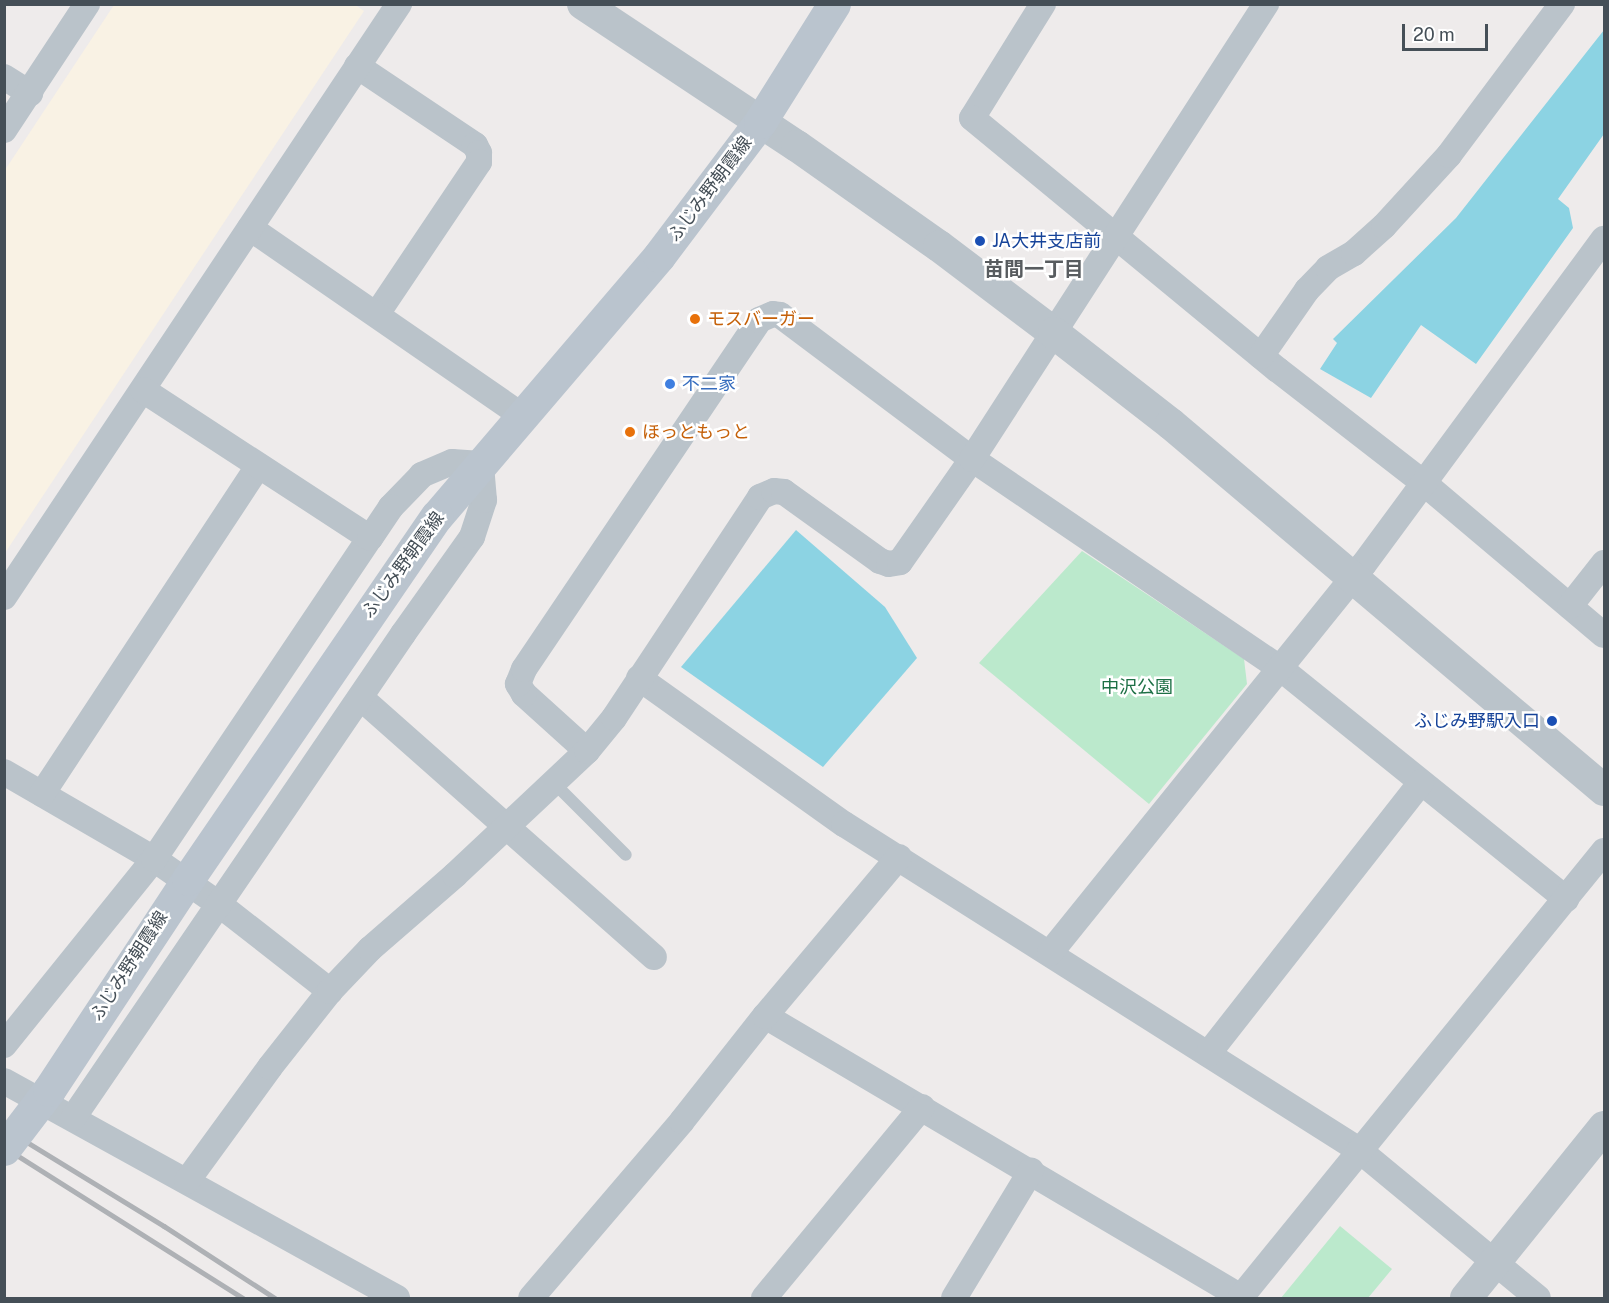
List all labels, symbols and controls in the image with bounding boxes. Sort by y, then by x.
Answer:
scale bar [1405,12,1490,50]
text: 20 m [1413,24,1455,45]
street label: ふじみ野朝霞線 [663,132,757,246]
place label: JA大井支店前 [992,230,1101,252]
marker: JA大井支店前 [973,234,987,248]
district label: 苗間一丁目 [984,257,1084,281]
place label: モスバーガー [707,308,815,330]
marker: モスバーガー [688,312,702,326]
place label: 不二家 [682,373,736,395]
marker: 不二家 [663,377,677,391]
place label: ほっともっと [642,421,750,443]
marker: ほっともっと [623,425,637,439]
street label: ふじみ野朝霞線 [357,508,449,622]
park label: 中沢公園 [1101,676,1173,698]
place label: ふじみ野駅入口 [1414,710,1540,732]
marker: ふじみ野駅入口 [1545,714,1559,728]
street label: ふじみ野朝霞線 [86,907,172,1025]

